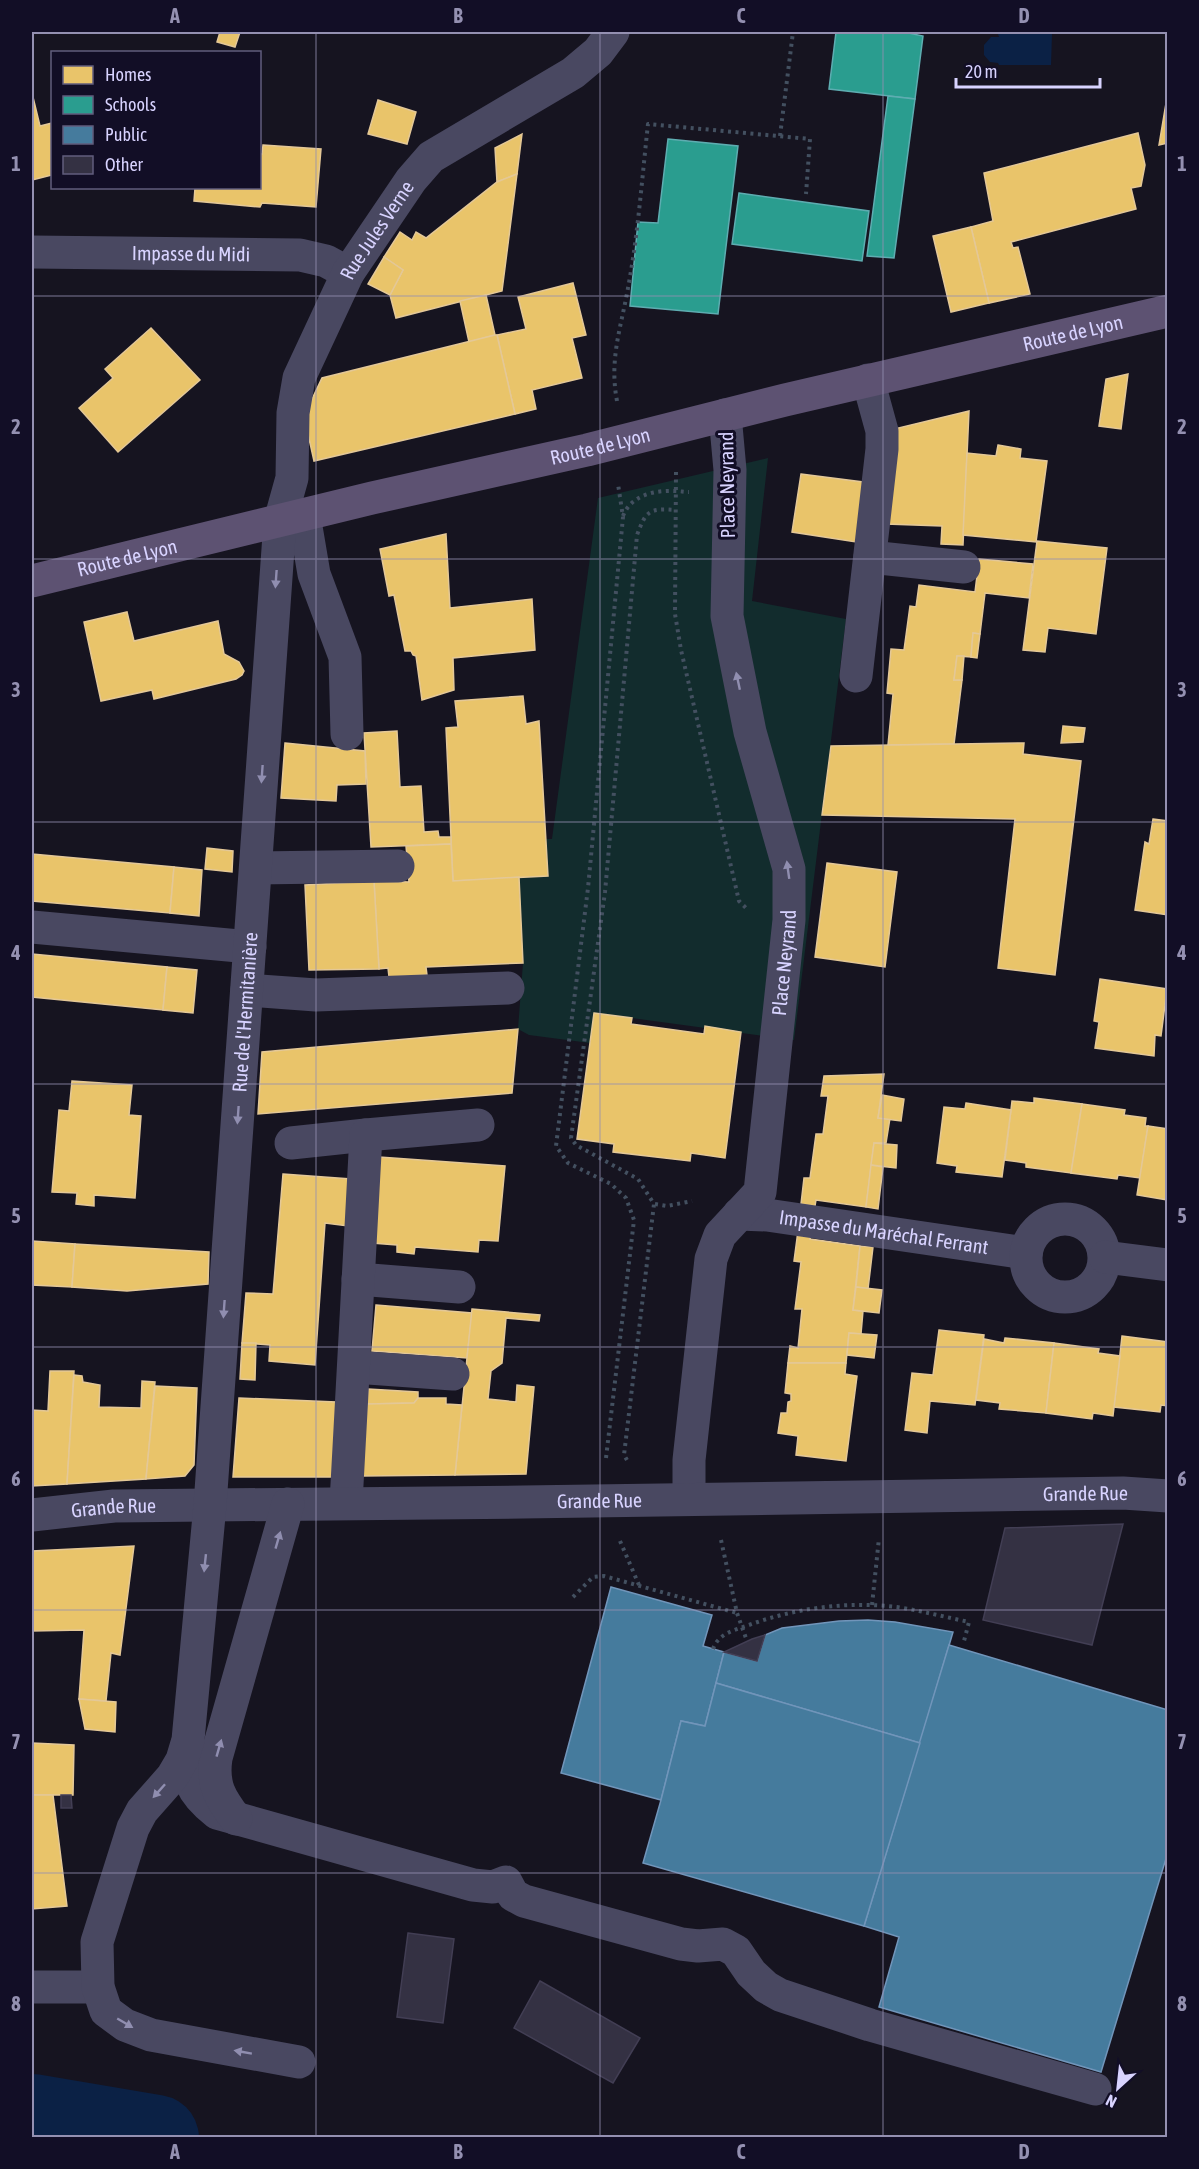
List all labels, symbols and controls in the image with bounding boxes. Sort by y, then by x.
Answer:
text: A [169,4,180,27]
text: B [453,4,463,27]
text: C [737,4,746,27]
text: D [1018,4,1030,27]
legend [51,51,261,189]
scale bar [956,51,1100,89]
text: 20 m [965,61,997,82]
text: Homes [105,64,151,85]
text: Schools [105,94,156,115]
text: Public [105,124,147,145]
text: 1 [11,152,21,175]
text: 1 [1177,152,1187,175]
text: Other [105,154,144,175]
street label: Rue Jules Verne [335,176,418,283]
street label: Impasse du Midi [132,241,250,265]
street label: Route de Lyon [1020,310,1125,355]
text: 2 [11,415,21,438]
text: 2 [1177,415,1187,438]
street label: Route de Lyon [548,423,652,469]
street label: Place Neyrand [714,432,739,538]
street label: Route de Lyon [75,534,179,581]
one-way arrow [272,570,281,589]
one-way arrow [733,672,743,690]
text: 3 [11,678,21,701]
text: 3 [1177,678,1187,701]
one-way arrow [258,764,267,783]
one-way arrow [783,860,792,879]
street label: Place Neyrand [767,910,800,1017]
street label: Rue de l'Hermitanière [227,931,262,1093]
text: 4 [10,941,21,964]
text: 4 [1176,941,1187,964]
one-way arrow [234,1105,243,1124]
text: 5 [11,1204,21,1227]
text: 5 [1177,1204,1187,1227]
street label: Impasse du Maréchal Ferrant [778,1205,990,1258]
one-way arrow [220,1300,229,1319]
text: 6 [11,1467,21,1490]
text: 6 [1177,1467,1187,1490]
street label: Grande Rue [1043,1481,1129,1505]
street label: Grande Rue [557,1488,642,1512]
street label: Grande Rue [70,1494,156,1522]
one-way arrow [274,1531,283,1549]
one-way arrow [200,1554,210,1573]
text: 7 [11,1730,21,1753]
text: 7 [1177,1730,1187,1753]
one-way arrow [215,1739,224,1757]
one-way arrow [153,1783,166,1798]
text: 8 [11,1992,21,2015]
text: 8 [1177,1992,1187,2015]
one-way arrow [117,2018,134,2028]
one-way arrow [233,2047,252,2056]
north arrow [1088,2058,1148,2118]
text: N [1103,2091,1119,2112]
text: A [169,2140,180,2163]
text: B [453,2140,463,2163]
text: C [737,2140,746,2163]
text: D [1018,2140,1030,2163]

